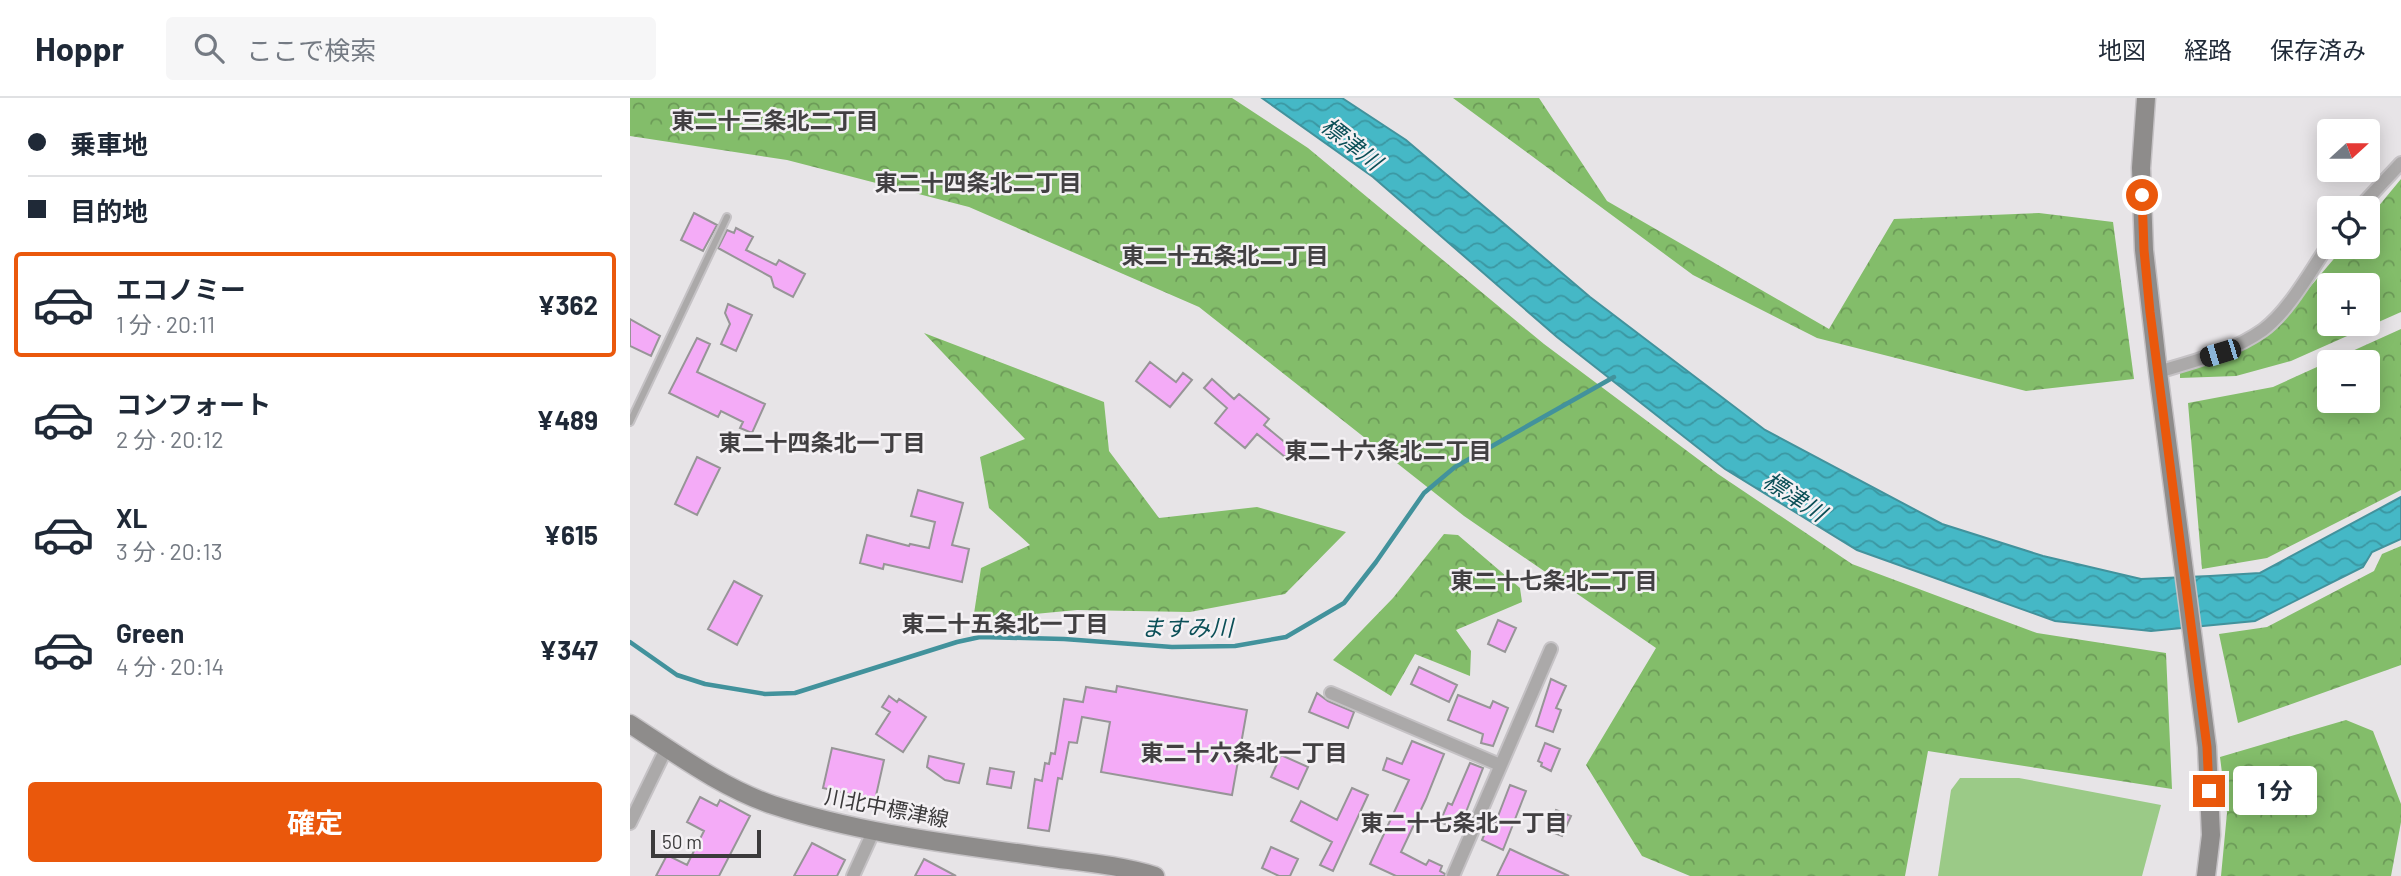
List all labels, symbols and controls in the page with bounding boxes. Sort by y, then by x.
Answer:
search box [166,17,656,80]
text: Hoppr [35,28,124,68]
icon: search [190,29,228,67]
text: ここで検索 [246,34,376,65]
text: 地図 [2098,35,2146,64]
text: 経路 [2184,35,2232,64]
text: 保存済み [2270,35,2366,64]
district label: 東二十三条北二丁目 [672,106,879,134]
water label: 標津川 [1316,111,1390,177]
north arrow [2317,119,2380,182]
map controls [2317,119,2380,413]
text: 乗車地 [70,128,148,159]
district label: 東二十四条北二丁目 [875,168,1082,196]
route start [2126,179,2158,211]
text: 目的地 [70,195,148,226]
button: locate [2317,196,2380,259]
district label: 東二十五条北二丁目 [1122,241,1329,269]
icon: car [32,273,95,336]
text: エコノミー [116,273,246,304]
button: + [2317,273,2380,336]
text: ¥362 [538,289,598,320]
text: 1 分 · 20:11 [116,310,215,338]
car [2197,337,2244,369]
button: − [2317,350,2380,413]
icon: car [32,388,95,451]
text: コンフォート [116,388,271,419]
text: ¥489 [537,404,598,435]
text: 2 分 · 20:12 [116,425,223,453]
district label: 東二十四条北一丁目 [719,428,926,456]
district label: 東二十六条北二丁目 [1285,436,1492,464]
water label: 標津川 [1758,465,1834,528]
text: XL [116,502,147,533]
icon: car [32,503,95,566]
text: ¥615 [543,519,598,550]
text: 3 分 · 20:13 [116,537,223,565]
district label: 東二十七条北二丁目 [1451,566,1658,594]
district label: 東二十五条北一丁目 [902,609,1109,637]
water label: ますみ川 [1141,613,1236,641]
text: Green [116,617,184,648]
icon: car [32,618,95,681]
text: ¥347 [539,634,598,665]
text: 4 分 · 20:14 [116,652,224,680]
district label: 東二十六条北一丁目 [1141,738,1348,766]
callout: 1 分 [2234,766,2318,816]
route end [2193,775,2225,807]
text: 1 分 [2257,776,2293,804]
button: 確定 [28,782,602,862]
street label: 川北中標津線 [823,783,951,831]
district label: 東二十七条北一丁目 [1361,808,1568,836]
scale bar [651,827,761,859]
text: 50 m [662,830,702,853]

